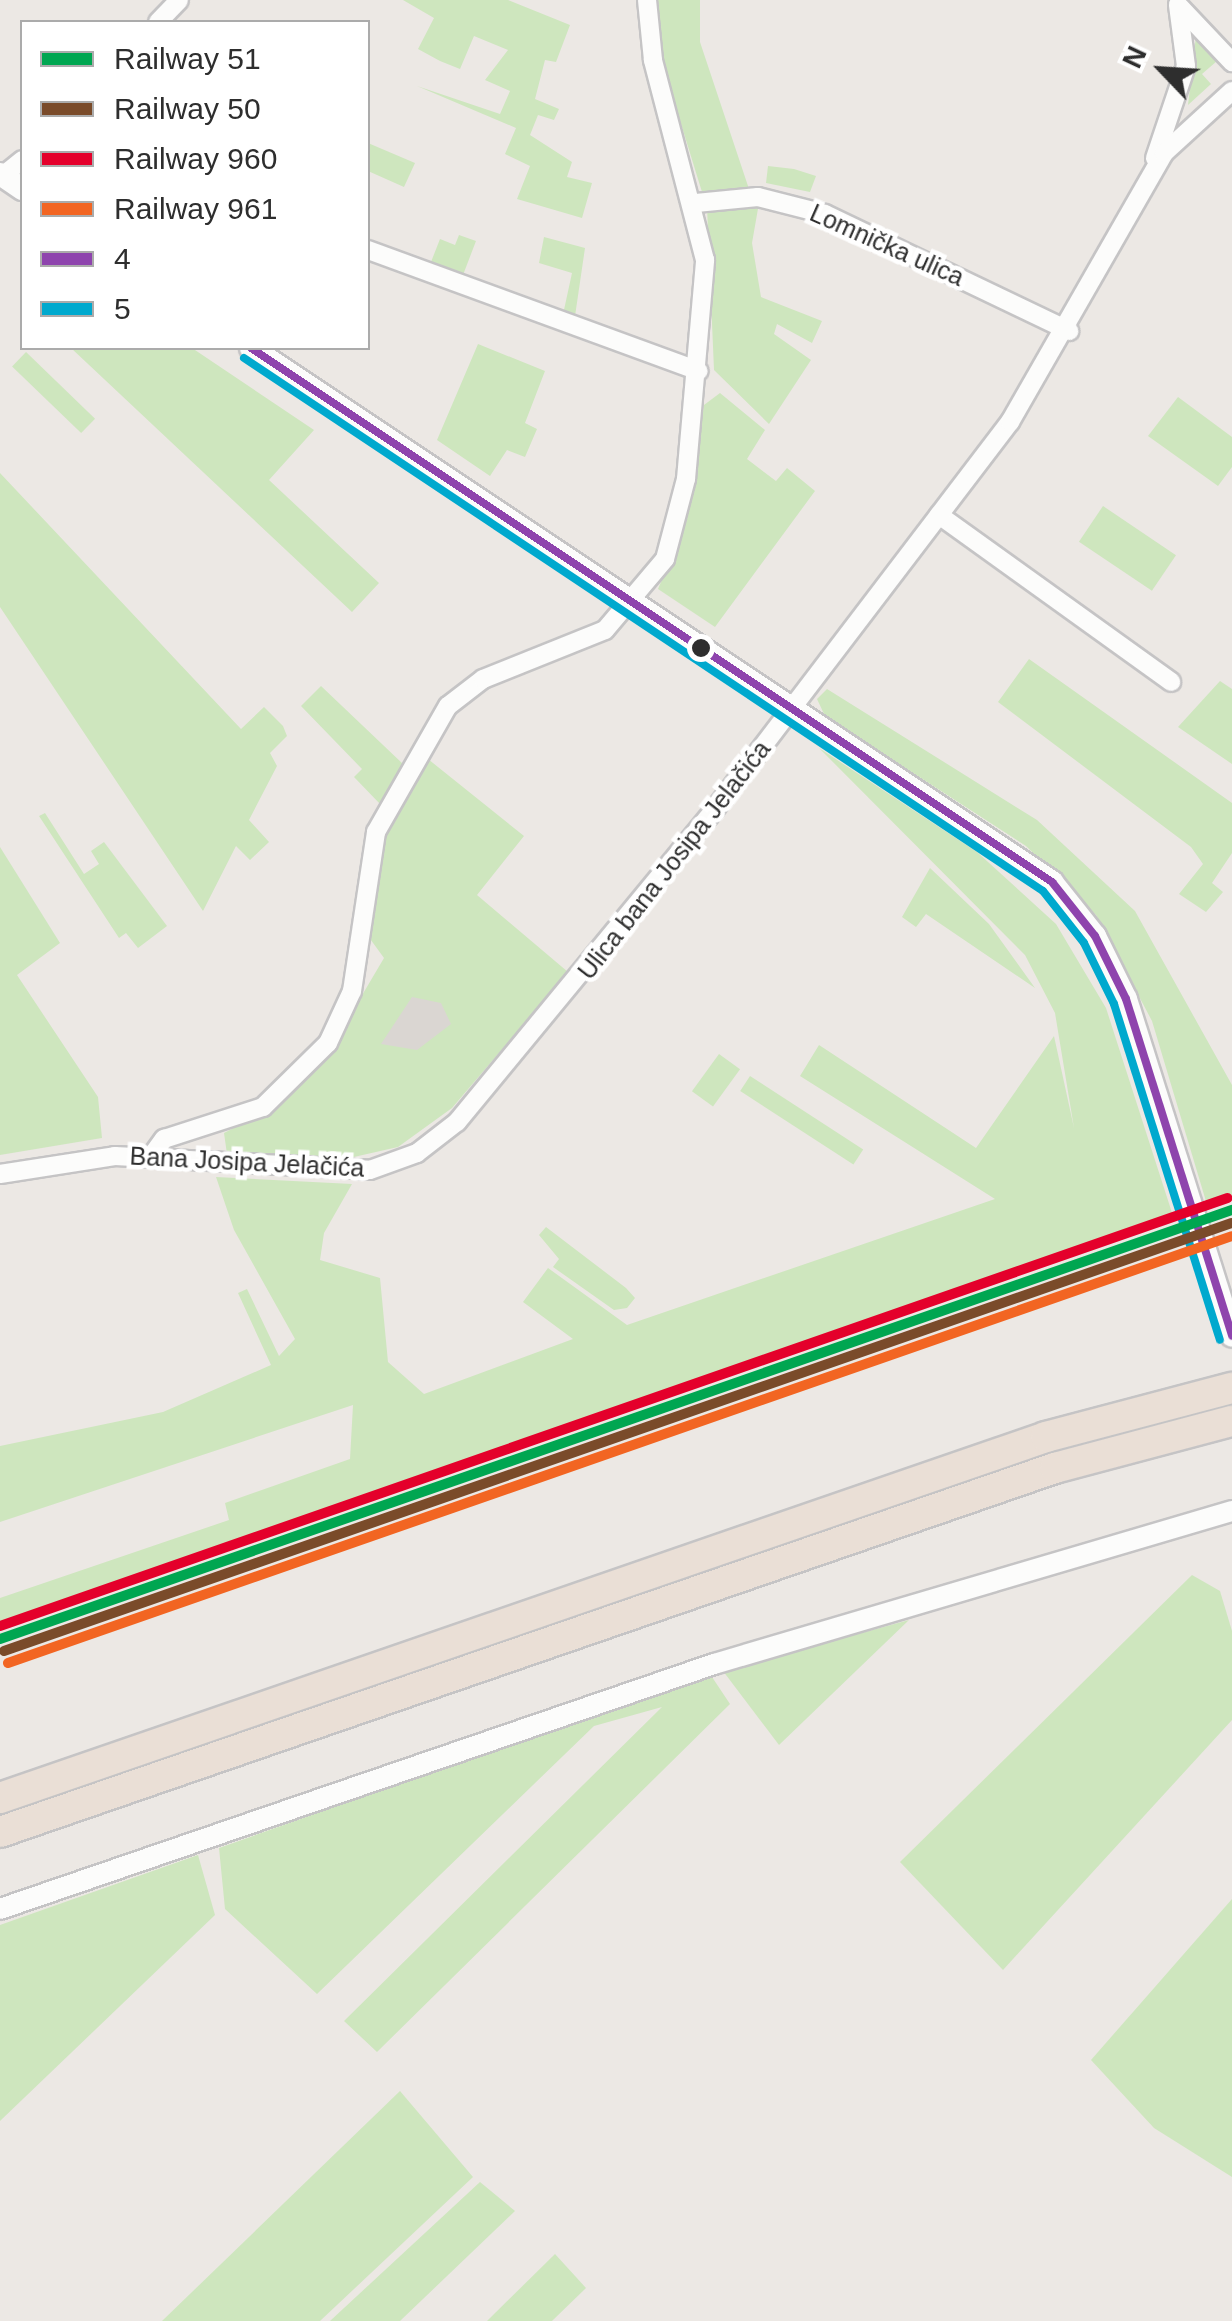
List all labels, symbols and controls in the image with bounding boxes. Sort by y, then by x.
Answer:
legend [20,20,370,350]
north arrow [1112,20,1212,120]
text: N [1116,41,1153,73]
text: Railway 51 [114,42,261,75]
text: Railway 50 [114,92,261,125]
text: Railway 960 [114,142,277,175]
text: Railway 961 [114,192,277,225]
street label: Lomnička ulica [805,198,969,292]
text: 4 [114,242,131,275]
text: 5 [114,292,131,325]
unlabelled marker [691,638,711,658]
street label: Ulica bana Josipa Jelačića [571,735,777,985]
street label: Bana Josipa Jelačića [129,1141,365,1183]

